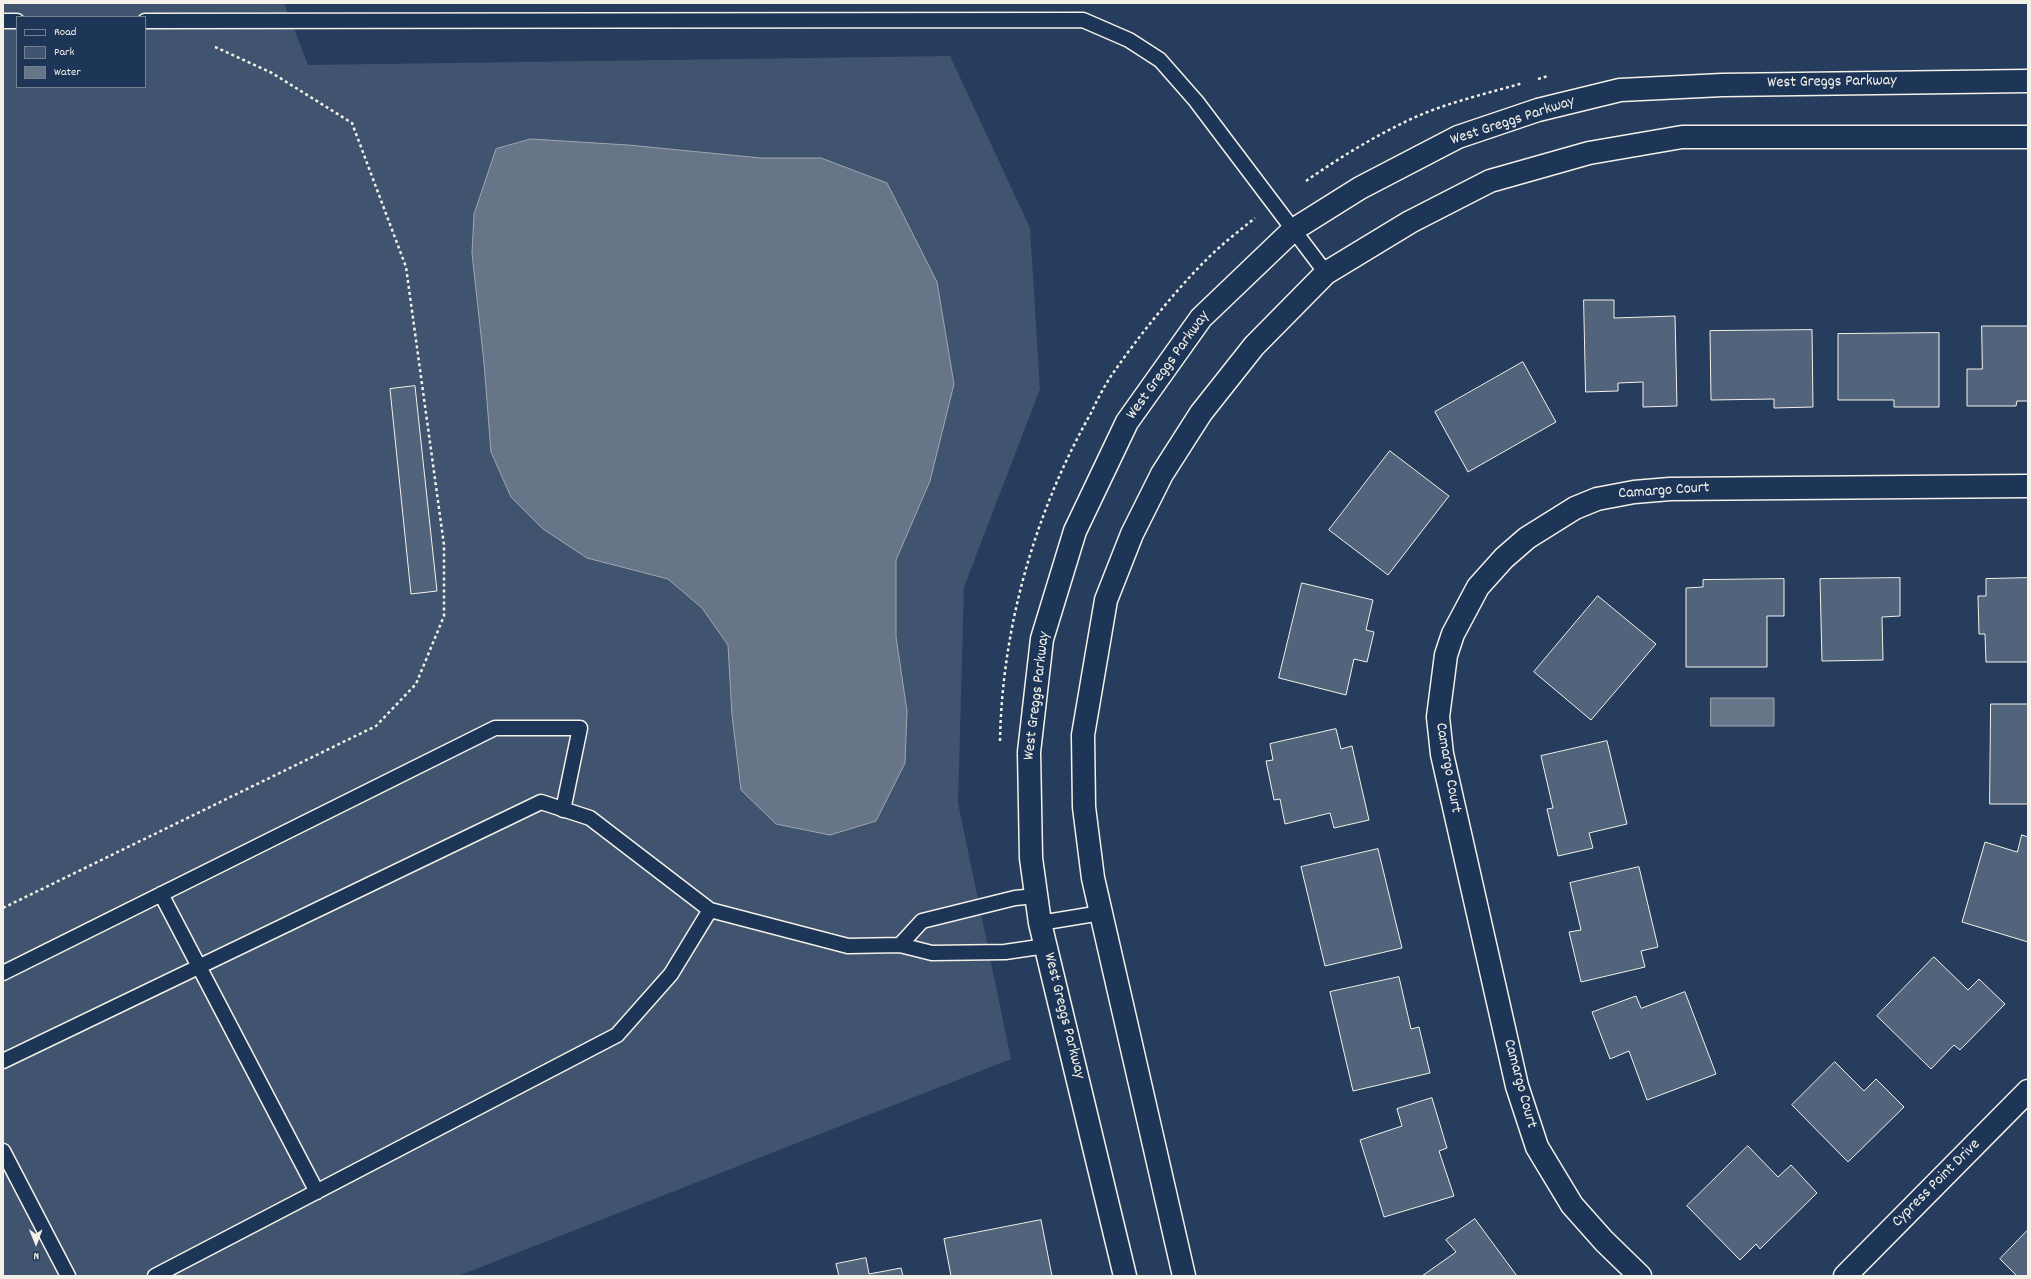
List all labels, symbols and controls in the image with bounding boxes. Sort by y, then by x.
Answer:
legend [16,16,146,88]
text: Road [54,24,76,41]
text: Park [54,44,74,61]
text: Water [54,64,81,81]
street label: West Greggs Parkway [1767,72,1897,94]
street label: West Greggs Parkway [1448,93,1578,151]
street label: West Greggs Parkway [1123,308,1215,424]
street label: Camargo Court [1618,479,1710,505]
street label: West Greggs Parkway [1021,631,1055,761]
street label: Camargo Court [1430,721,1464,815]
street label: West Greggs Parkway [1038,951,1088,1081]
street label: Camargo Court [1498,1037,1540,1131]
street label: Cypress Point Drive [1889,1136,1985,1232]
north arrow [16,1223,56,1263]
text: N [33,1247,39,1263]

